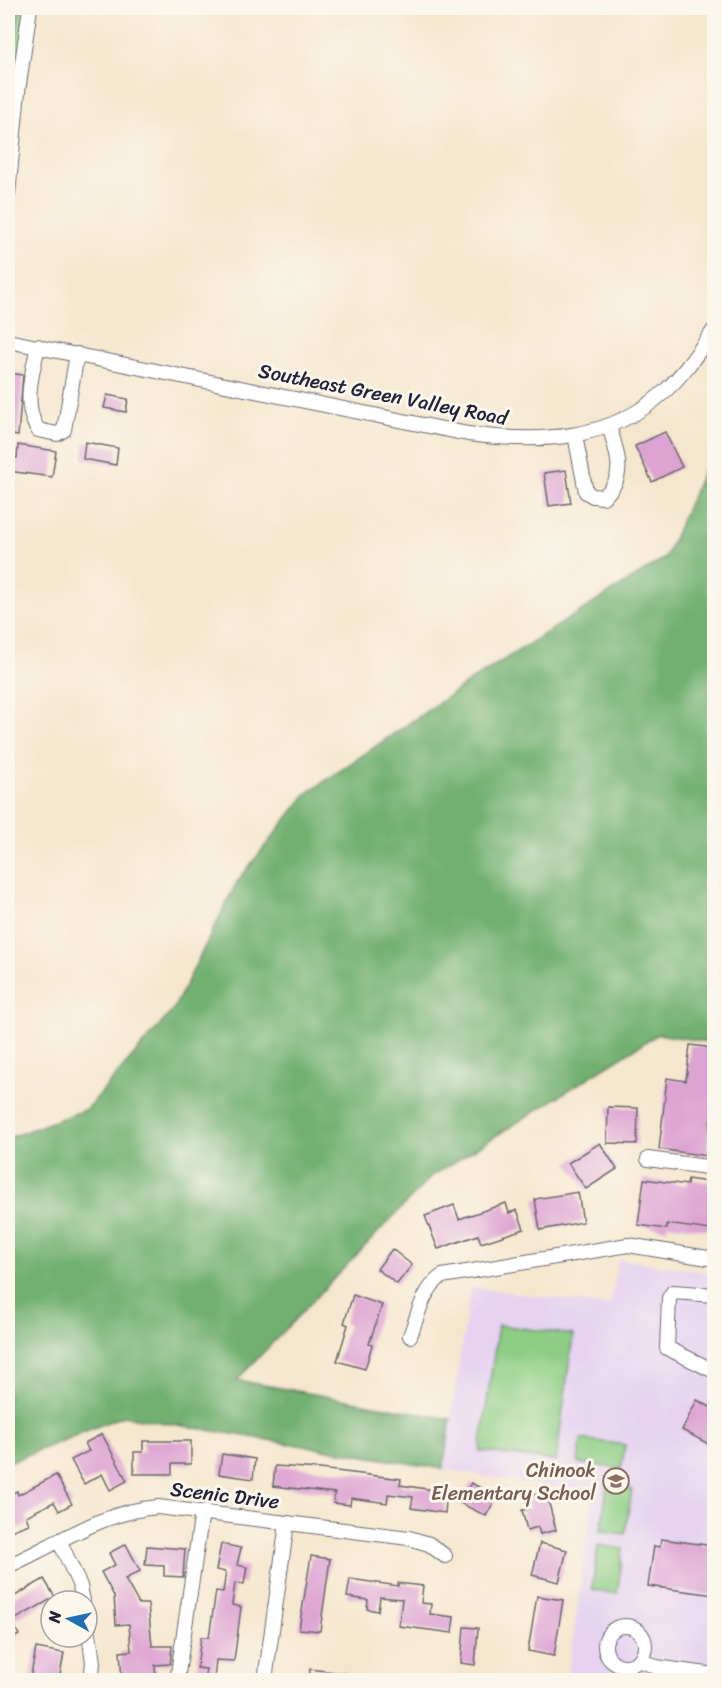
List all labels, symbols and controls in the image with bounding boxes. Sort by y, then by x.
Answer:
street label: Southeast Green Valley Road [255,353,512,436]
place label: Chinook Elementary School [431,1453,596,1511]
school or university icon: Chinook Elementary School [601,1466,631,1496]
street label: Scenic Drive [168,1471,281,1520]
north arrow [39,1589,99,1649]
text: N [39,1609,70,1625]

